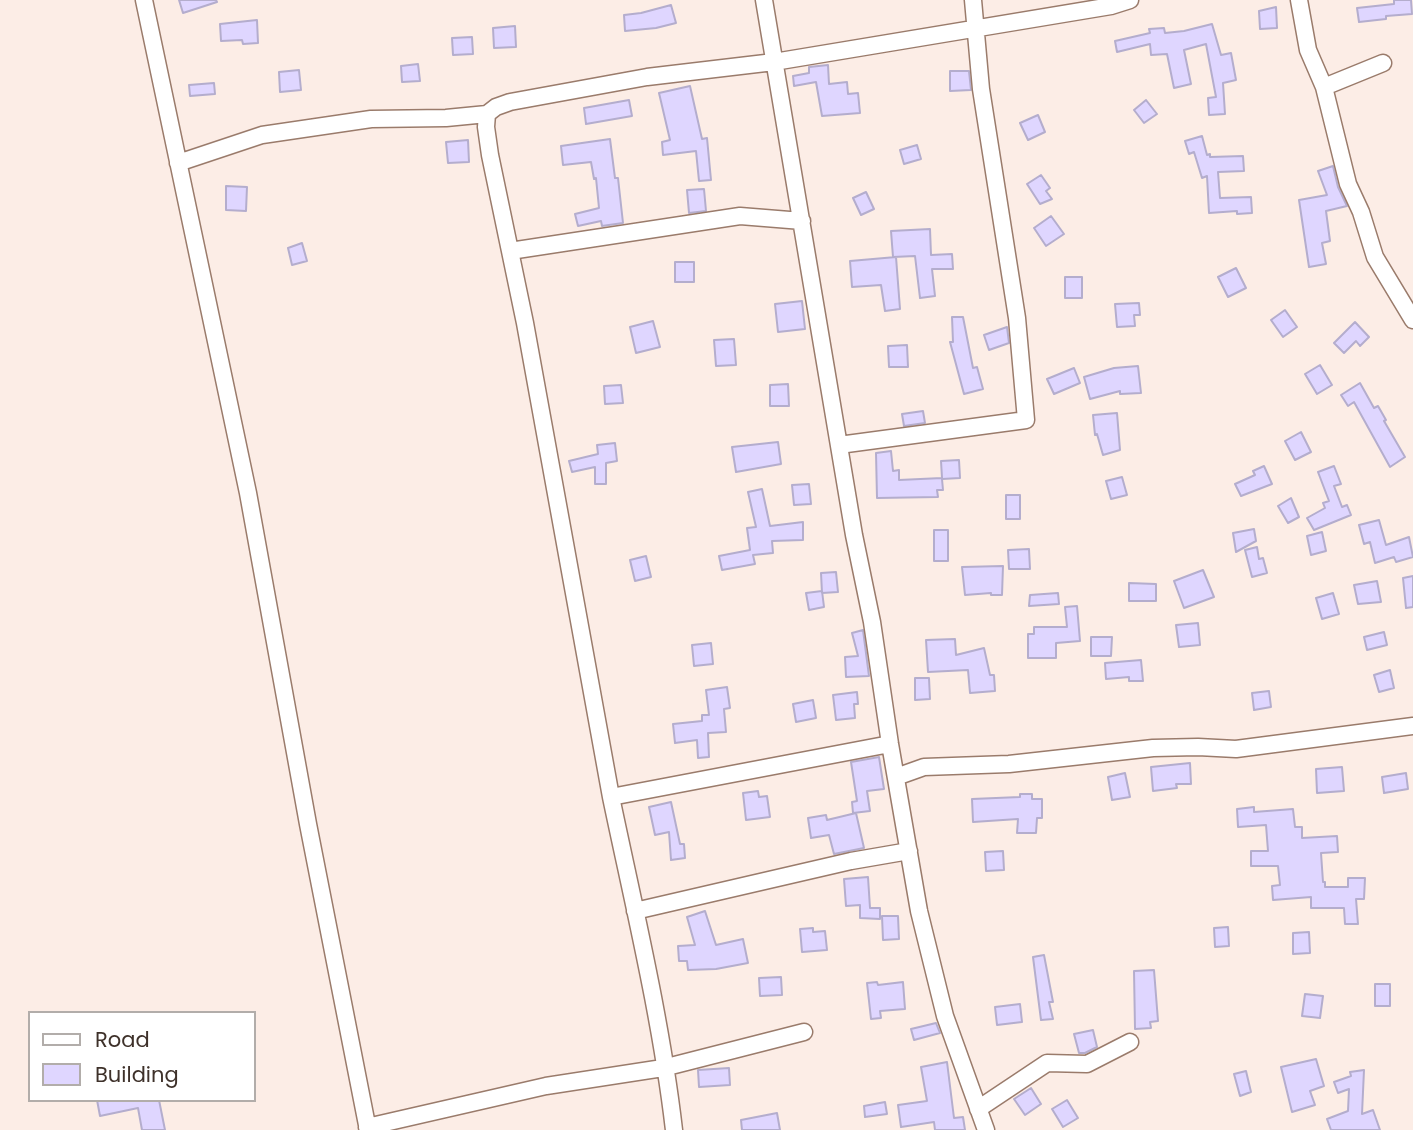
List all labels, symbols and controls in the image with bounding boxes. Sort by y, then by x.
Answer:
legend [28,1011,256,1102]
text: Road [95,1025,150,1054]
text: Building [95,1060,179,1089]

